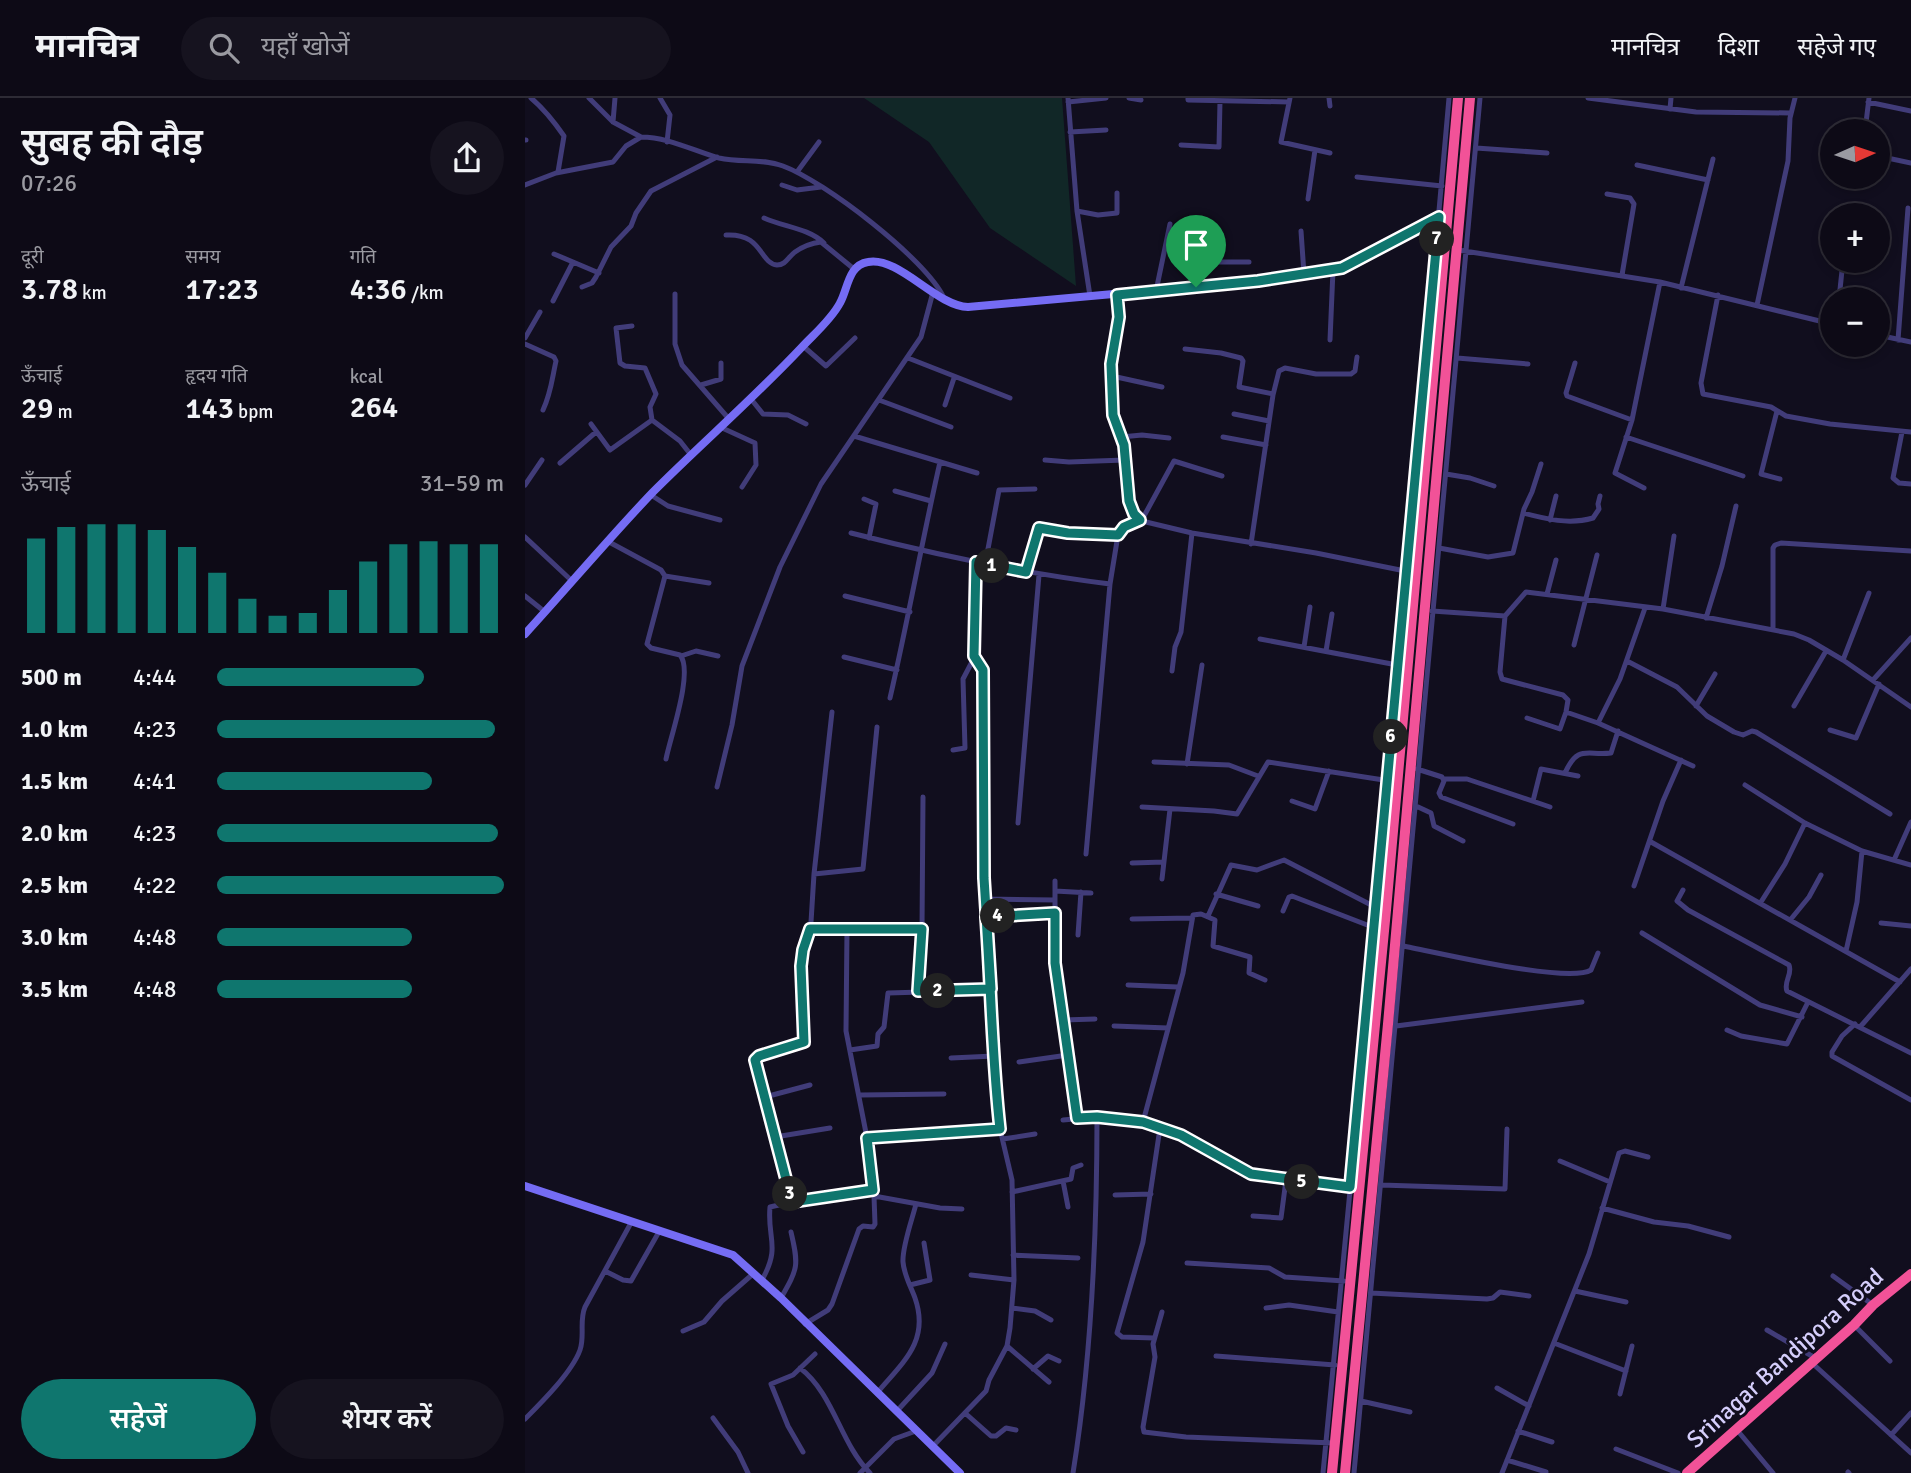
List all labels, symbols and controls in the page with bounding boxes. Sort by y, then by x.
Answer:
search box [181,17,671,80]
text: मानचित्र [35,26,139,67]
icon: search [205,29,243,67]
text: यहाँ खोजें [261,31,350,63]
text: मानचित्र [1611,32,1680,62]
text: दिशा [1718,32,1759,62]
text: सहेजे गए [1797,32,1876,62]
text: सुबह की दौड़ [21,119,203,166]
north arrow [1820,119,1890,189]
map controls [1820,119,1890,357]
button: share [430,121,504,195]
text: 07:26 [21,169,77,198]
button: + [1820,203,1890,273]
pin [1166,215,1226,287]
pin: 7 [1419,222,1455,256]
icon: arrive [1177,226,1215,264]
text: 7 [1431,226,1442,250]
text: दूरी [21,245,44,269]
text: समय [185,245,221,269]
text: गति [350,245,376,269]
text: 3.78 [21,271,78,308]
text: 17:23 [185,271,259,308]
text: 4:36 [350,271,407,308]
text: km [78,281,107,305]
text: /km [407,281,444,305]
button: − [1820,287,1890,357]
text: ऊँचाई [21,364,62,388]
text: हृदय गति [185,364,248,388]
text: kcal [350,365,383,389]
text: 264 [350,389,398,426]
text: 29 [21,390,53,427]
text: 143 [185,390,234,427]
text: m [53,400,73,424]
text: bpm [234,400,273,424]
text: ऊँचाई [21,469,71,498]
text: 31–59 m [420,469,504,498]
pin: 1 [974,548,1009,584]
text: 1 [986,553,997,577]
text: 500 m [21,663,82,692]
text: 4:44 [133,663,176,692]
text: 1.0 km [21,715,88,744]
text: 4:23 [133,715,176,744]
pin: 6 [1373,720,1409,754]
text: 6 [1385,724,1396,748]
text: 1.5 km [21,767,88,796]
text: 4:41 [133,767,176,796]
text: 2.0 km [21,819,88,848]
text: 4:23 [133,819,176,848]
text: 2.5 km [21,871,88,900]
text: 4:22 [133,871,176,900]
pin: 4 [981,898,1015,934]
text: 4 [992,903,1003,927]
text: 3.0 km [21,923,88,952]
text: 4:48 [133,923,176,952]
pin: 2 [921,974,955,1008]
text: 3.5 km [21,975,88,1004]
text: 4:48 [133,975,176,1004]
text: 2 [932,978,943,1002]
pin: 5 [1285,1164,1319,1200]
text: 5 [1296,1169,1307,1193]
pin: 3 [772,1176,807,1212]
text: 3 [784,1181,795,1205]
street label: Srinagar Bandipora Road [1680,1262,1890,1454]
button: सहेजें [21,1379,256,1459]
button: शेयर करें [270,1379,504,1459]

